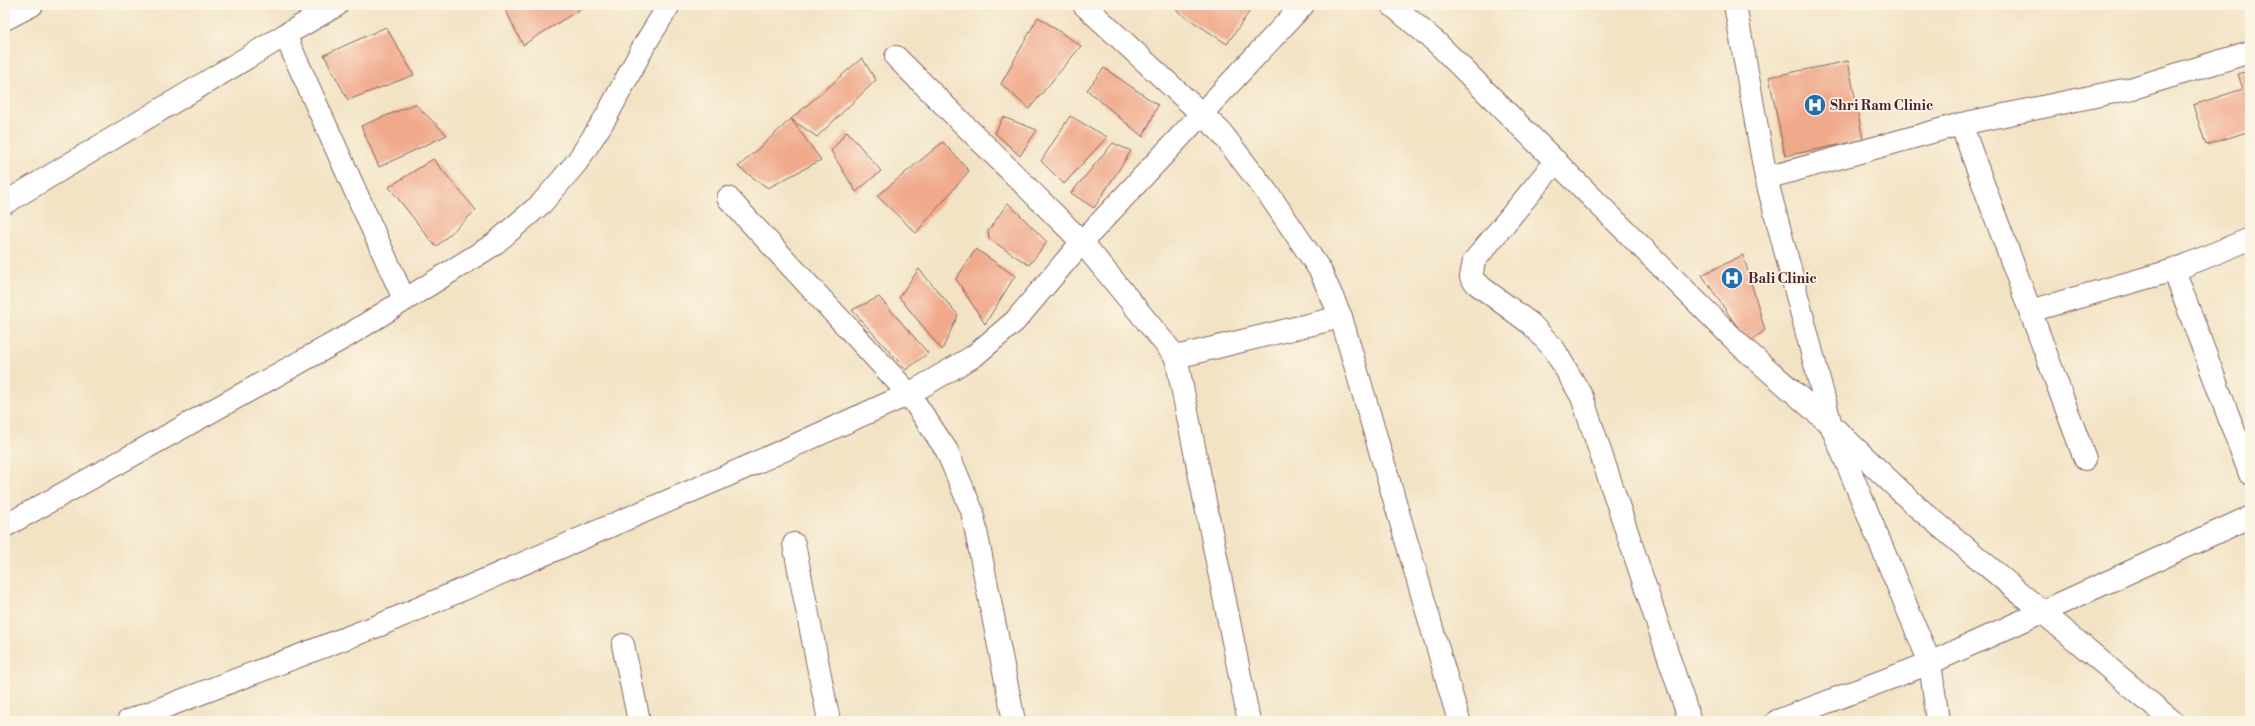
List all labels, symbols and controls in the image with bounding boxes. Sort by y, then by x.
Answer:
hospital icon: Shri Ram Clinic [1802,92,1828,118]
place label: Shri Ram Clinic [1830,97,1933,115]
hospital icon: Bali Clinic [1719,265,1745,291]
place label: Bali Clinic [1748,270,1817,288]

